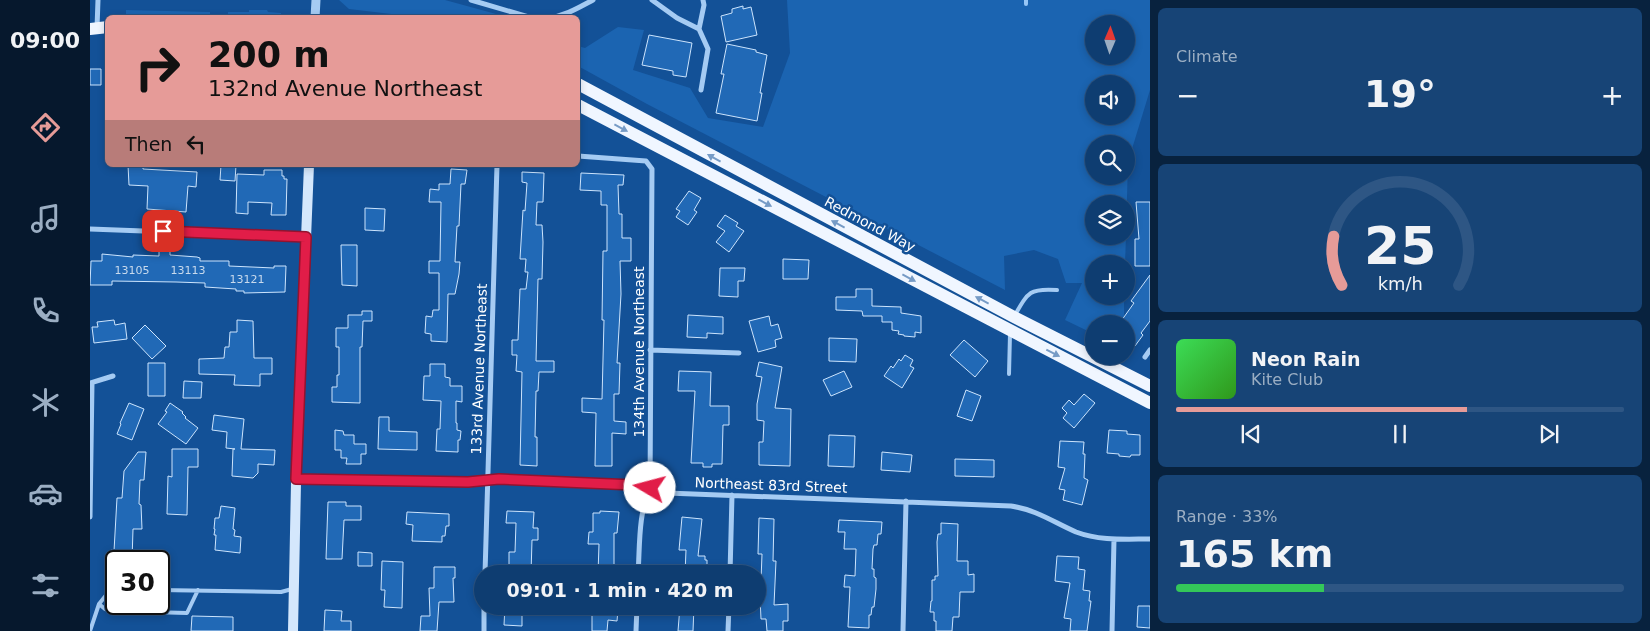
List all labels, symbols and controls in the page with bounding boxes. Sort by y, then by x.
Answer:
north arrow [1085,15,1135,65]
map controls [1085,15,1135,365]
text: 09:00 [10,28,80,53]
icon: right [125,35,190,100]
text: 200 m [208,35,330,75]
text: Climate [1176,47,1238,66]
text: 19° [1364,72,1436,116]
button: sound [1085,75,1135,125]
text: 132nd Avenue Northeast [208,76,482,101]
text: − [1176,79,1199,112]
text: + [1601,79,1624,112]
icon: directions [28,110,63,145]
one-way arrow [613,124,628,132]
icon: left [182,130,210,158]
text: Then [125,133,172,155]
button: search [1085,135,1135,185]
one-way arrow [706,154,721,162]
street label: Redmond Way [822,193,918,255]
button: layers [1085,195,1135,245]
one-way arrow [757,199,772,207]
icon: music [28,201,63,236]
pin [142,210,184,252]
text: 25 [1364,216,1436,276]
icon: arrive [149,217,177,245]
one-way arrow [831,220,845,228]
button: + [1085,255,1135,305]
house number: 13105 [115,264,150,277]
house number: 13113 [171,264,206,277]
street label: 134th Avenue Northeast [631,266,647,438]
house number: 13121 [230,273,265,286]
text: km/h [1377,273,1423,294]
one-way arrow [901,274,916,282]
street label: 133rd Avenue Northeast [468,283,490,455]
icon: phone [28,293,63,328]
one-way arrow [975,296,989,304]
button: − [1085,315,1135,365]
text: Neon Rain [1251,348,1360,370]
one-way arrow [1046,349,1060,357]
text: Kite Club [1251,370,1323,389]
icon: climate [28,385,63,420]
icon: previous [1237,420,1265,448]
icon: pause [1386,420,1414,448]
icon: next [1535,420,1563,448]
position arrow [623,461,675,513]
street label: Northeast 83rd Street [694,474,848,496]
icon: car [28,476,63,511]
text: Range · 33% [1176,507,1278,526]
text: 165 km [1176,532,1333,576]
speed limit sign: 30 [105,550,170,615]
icon: filters [28,568,63,603]
text: 09:01 · 1 min · 420 m [506,579,734,601]

